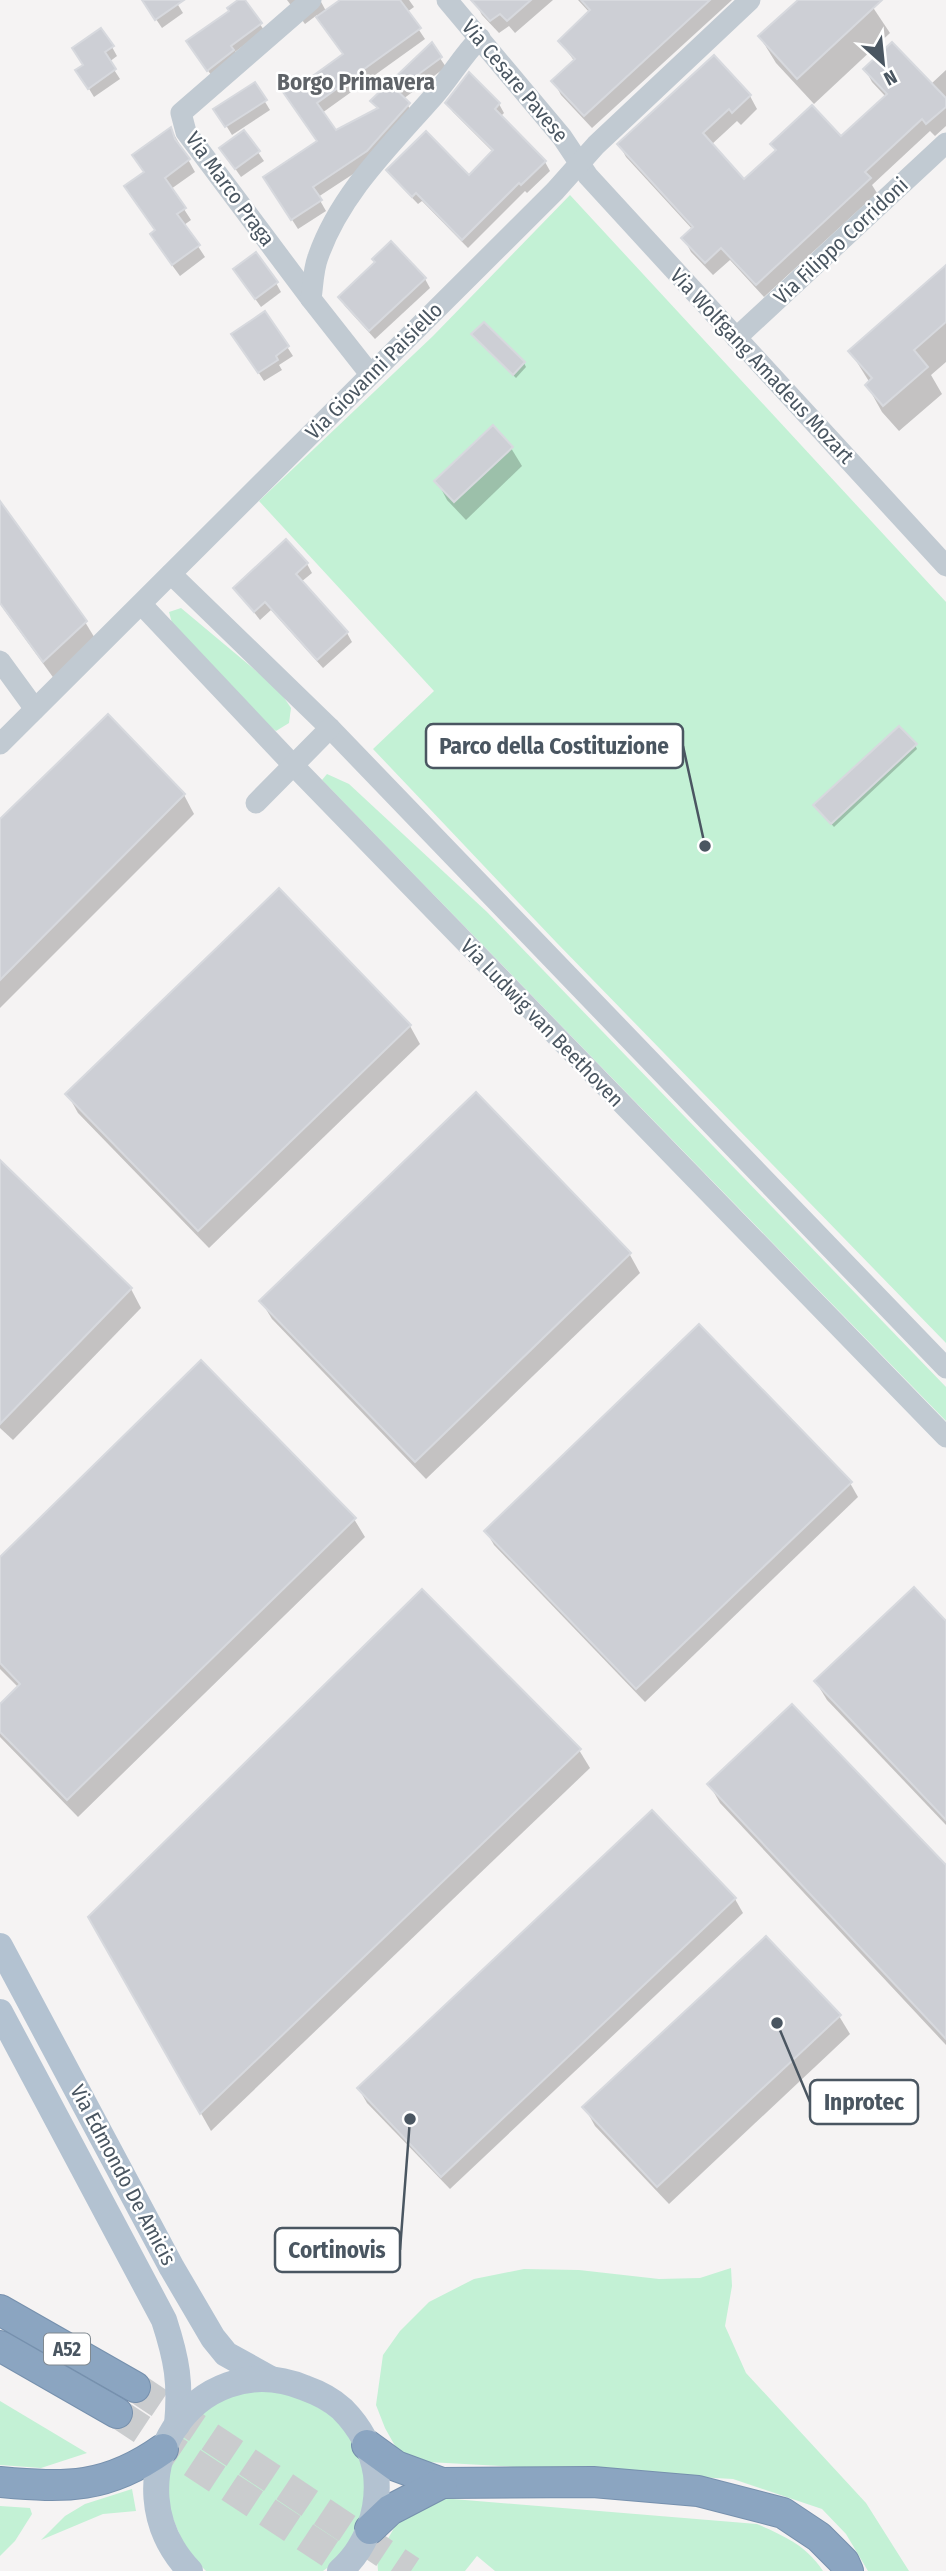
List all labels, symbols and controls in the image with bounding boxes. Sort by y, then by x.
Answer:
street label: Via Cesare Pavese [456,14,574,148]
north arrow [848,28,918,98]
text: N [880,65,901,91]
district label: Borgo Primavera [277,68,435,96]
street label: Via Marco Praga [180,127,280,251]
street label: Via Filippo Corridoni [768,172,914,310]
street label: Via Wolfgang Amadeus Mozart [665,263,859,469]
street label: Via Giovanni Paisiello [300,297,448,445]
callout: Parco della Costituzione [426,724,683,768]
text: Parco della Costituzione [439,732,669,760]
street label: Via Ludwig van Beethoven [455,934,629,1112]
street label: Via Edmondo De Amicis [64,2080,182,2270]
callout: Inprotec [810,2080,918,2124]
text: Inprotec [824,2088,904,2116]
callout: Cortinovis [275,2228,400,2272]
text: Cortinovis [288,2236,386,2264]
road number: A52 [44,2334,90,2364]

